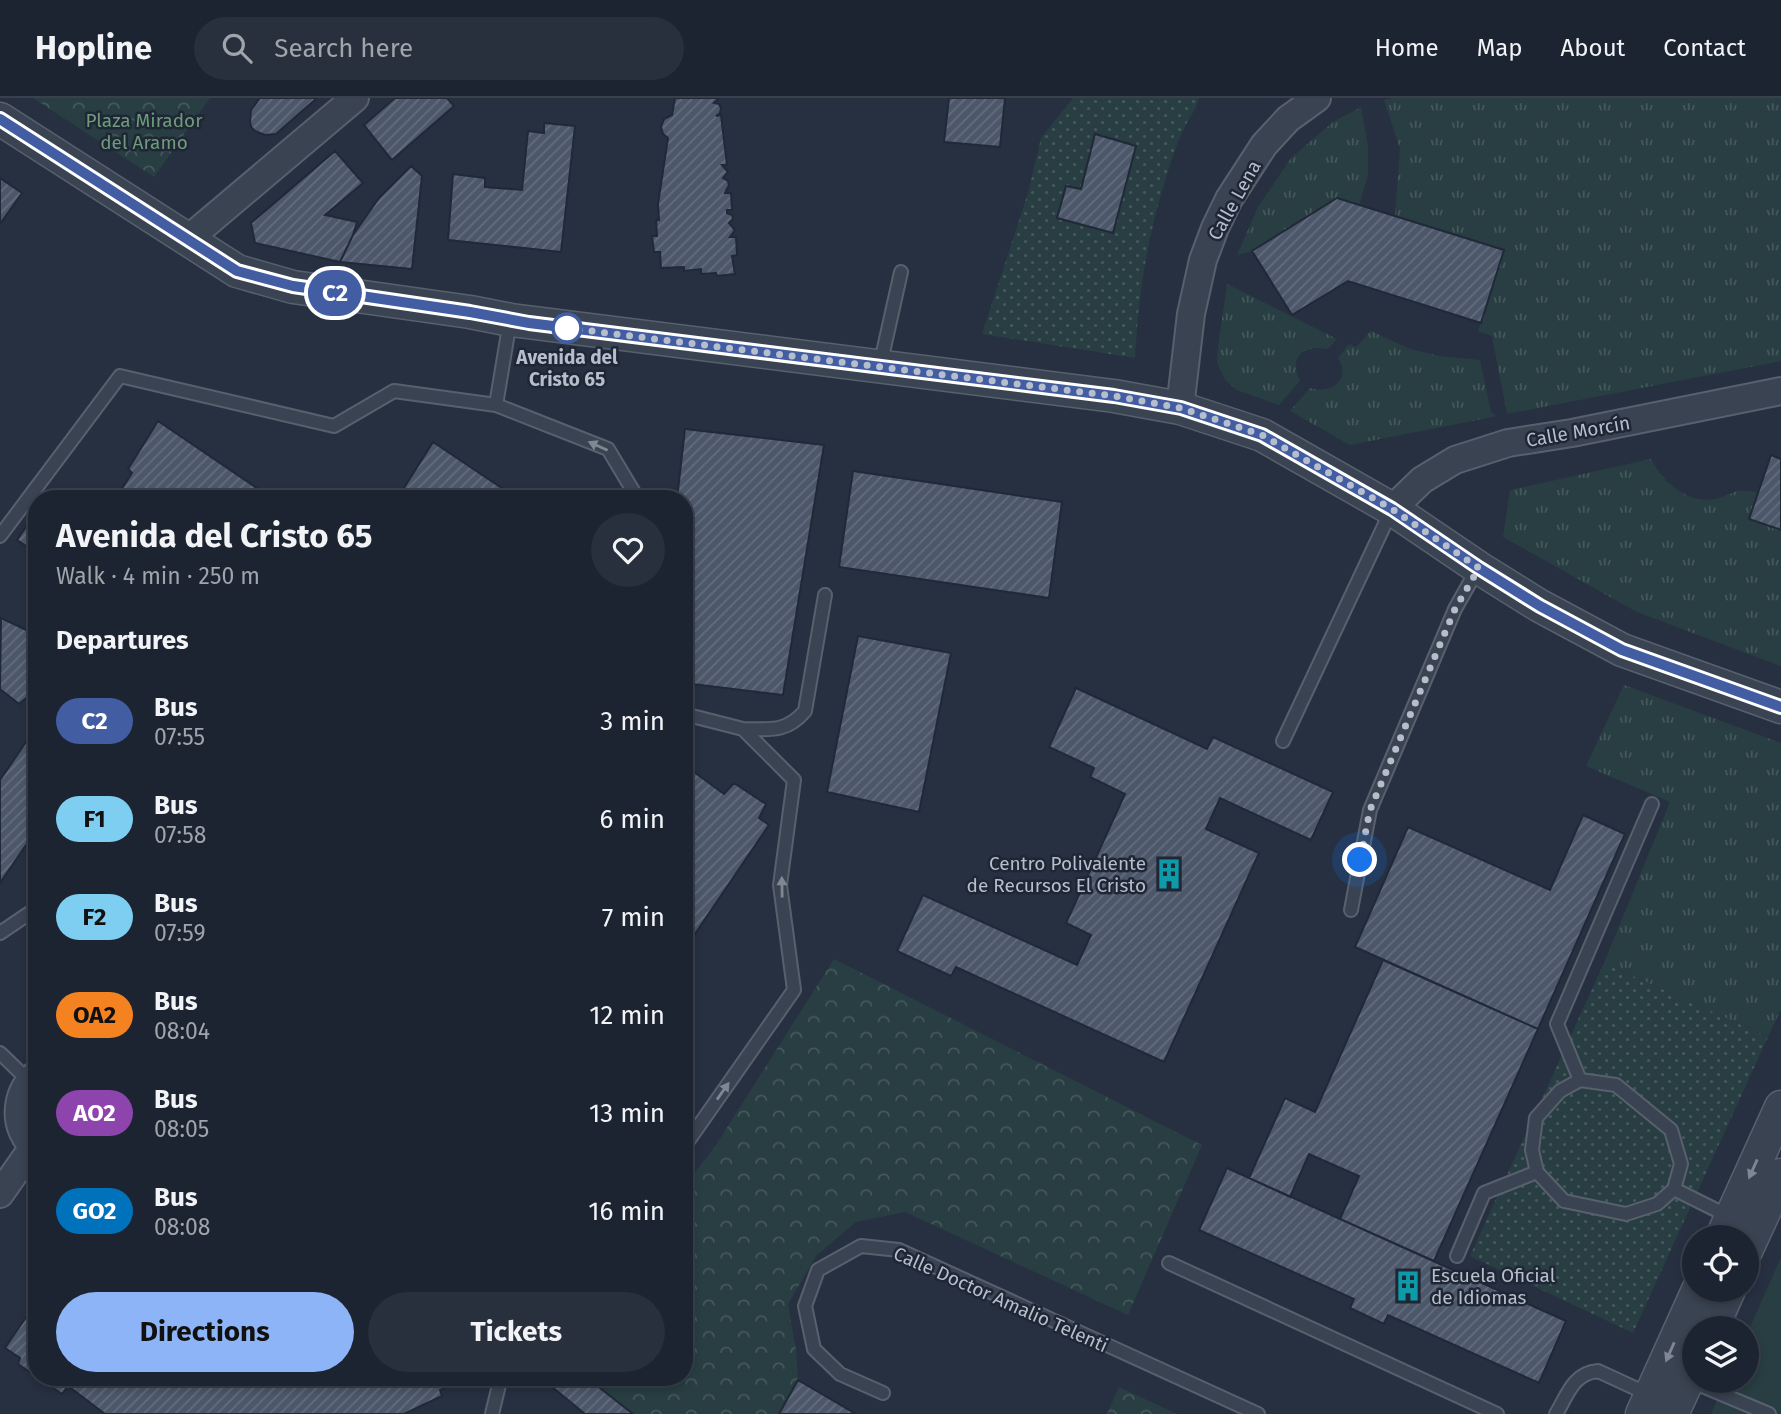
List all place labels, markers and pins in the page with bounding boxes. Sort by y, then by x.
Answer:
marker: Avenida del Cristo 65 [552,313,582,343]
place label: Avenida del Cristo 65 [515,346,618,391]
place label: Centro Polivalente de Recursos El Cristo [967,852,1146,897]
building icon: Centro Polivalente de Recursos El Cristo [1152,857,1186,891]
place label: Escuela Oficial de Idiomas [1431,1264,1556,1309]
building icon: Escuela Oficial de Idiomas [1391,1269,1425,1303]

